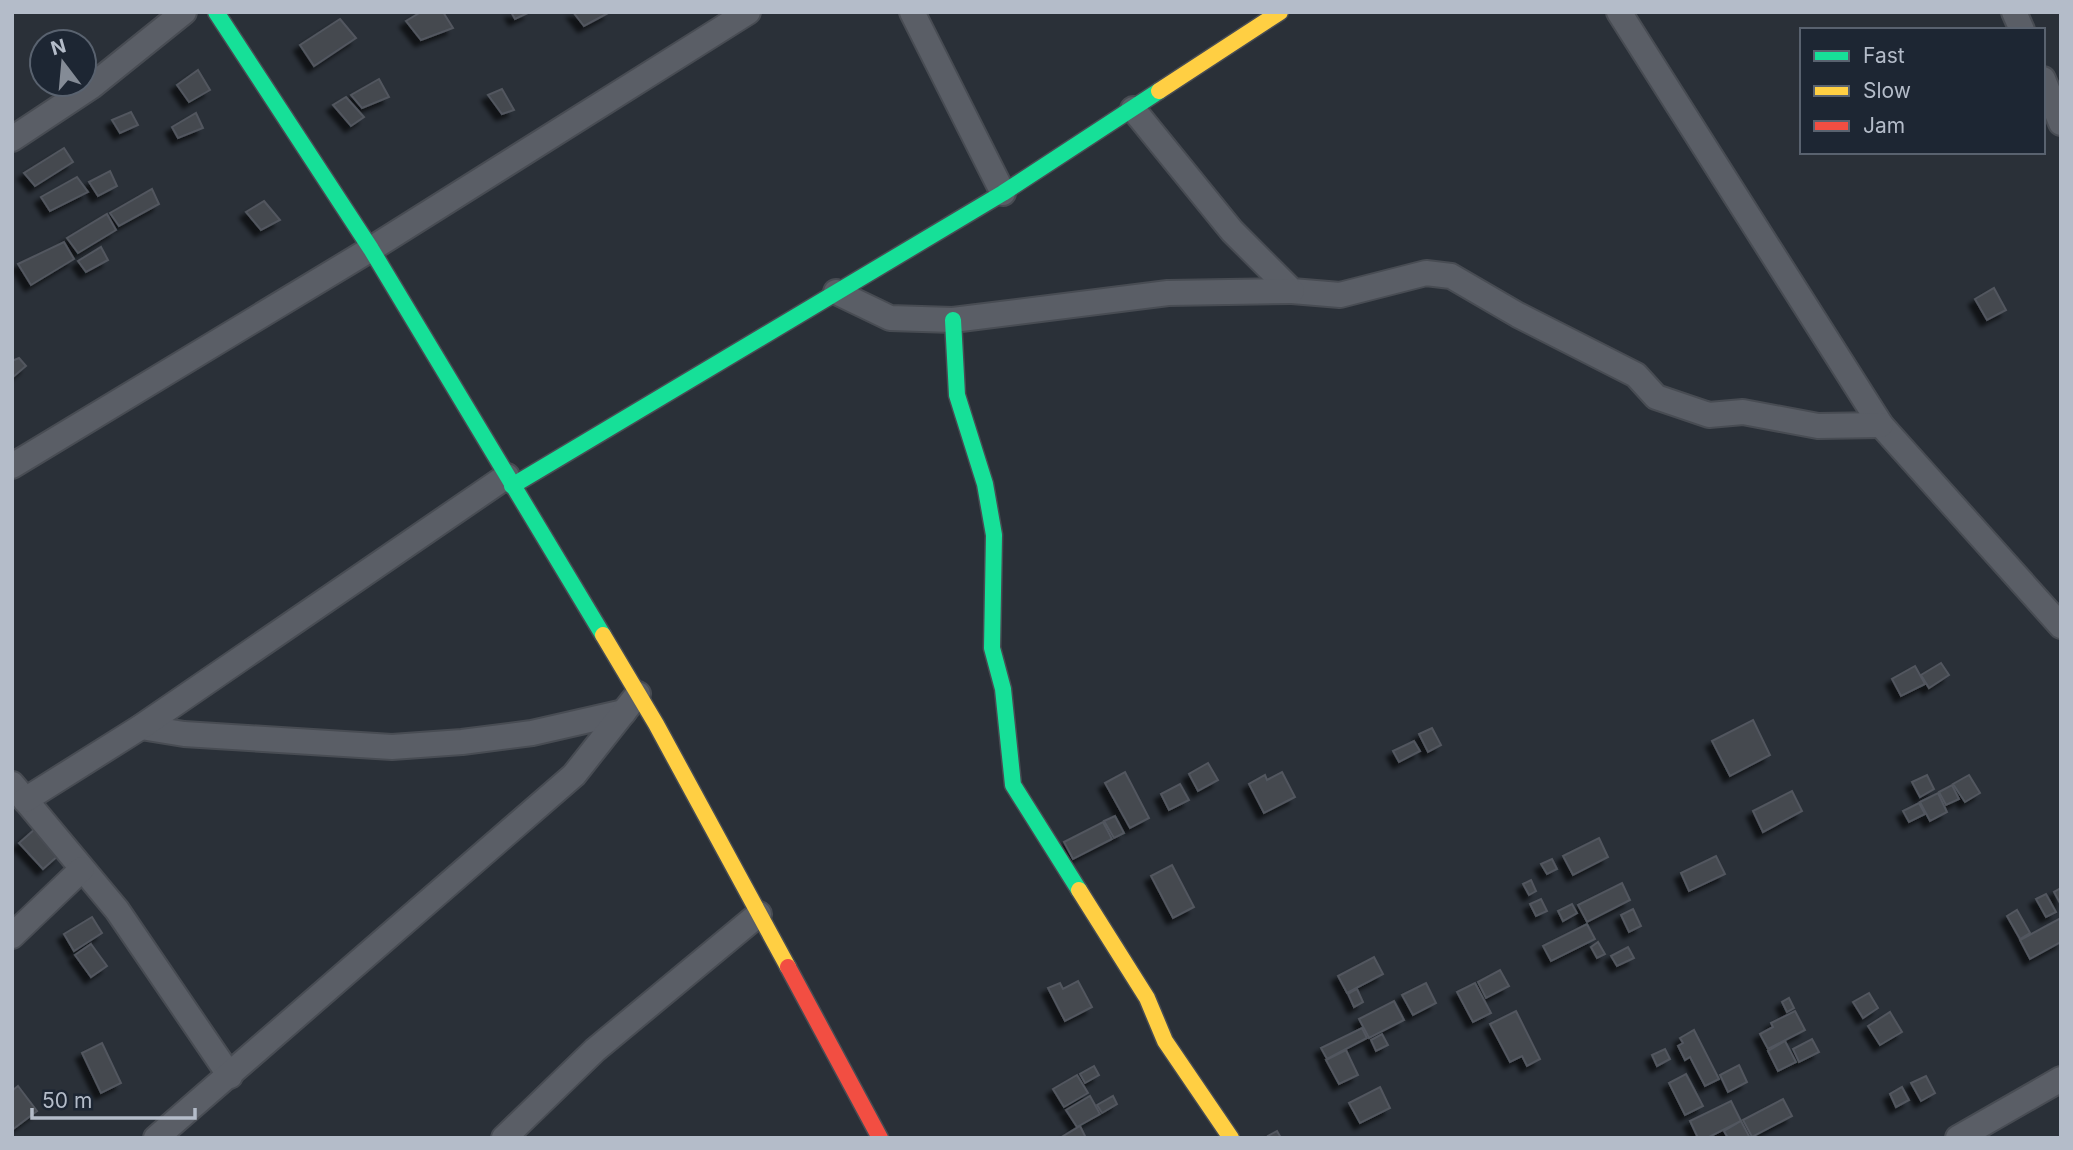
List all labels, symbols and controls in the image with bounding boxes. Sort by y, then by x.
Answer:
north arrow [28,28,98,98]
legend [1800,28,2045,154]
text: N [48,34,69,60]
text: Fast [1863,43,1905,68]
text: Slow [1863,78,1911,103]
text: Jam [1863,113,1905,138]
scale bar [32,1076,194,1120]
text: 50 m [42,1088,92,1113]

